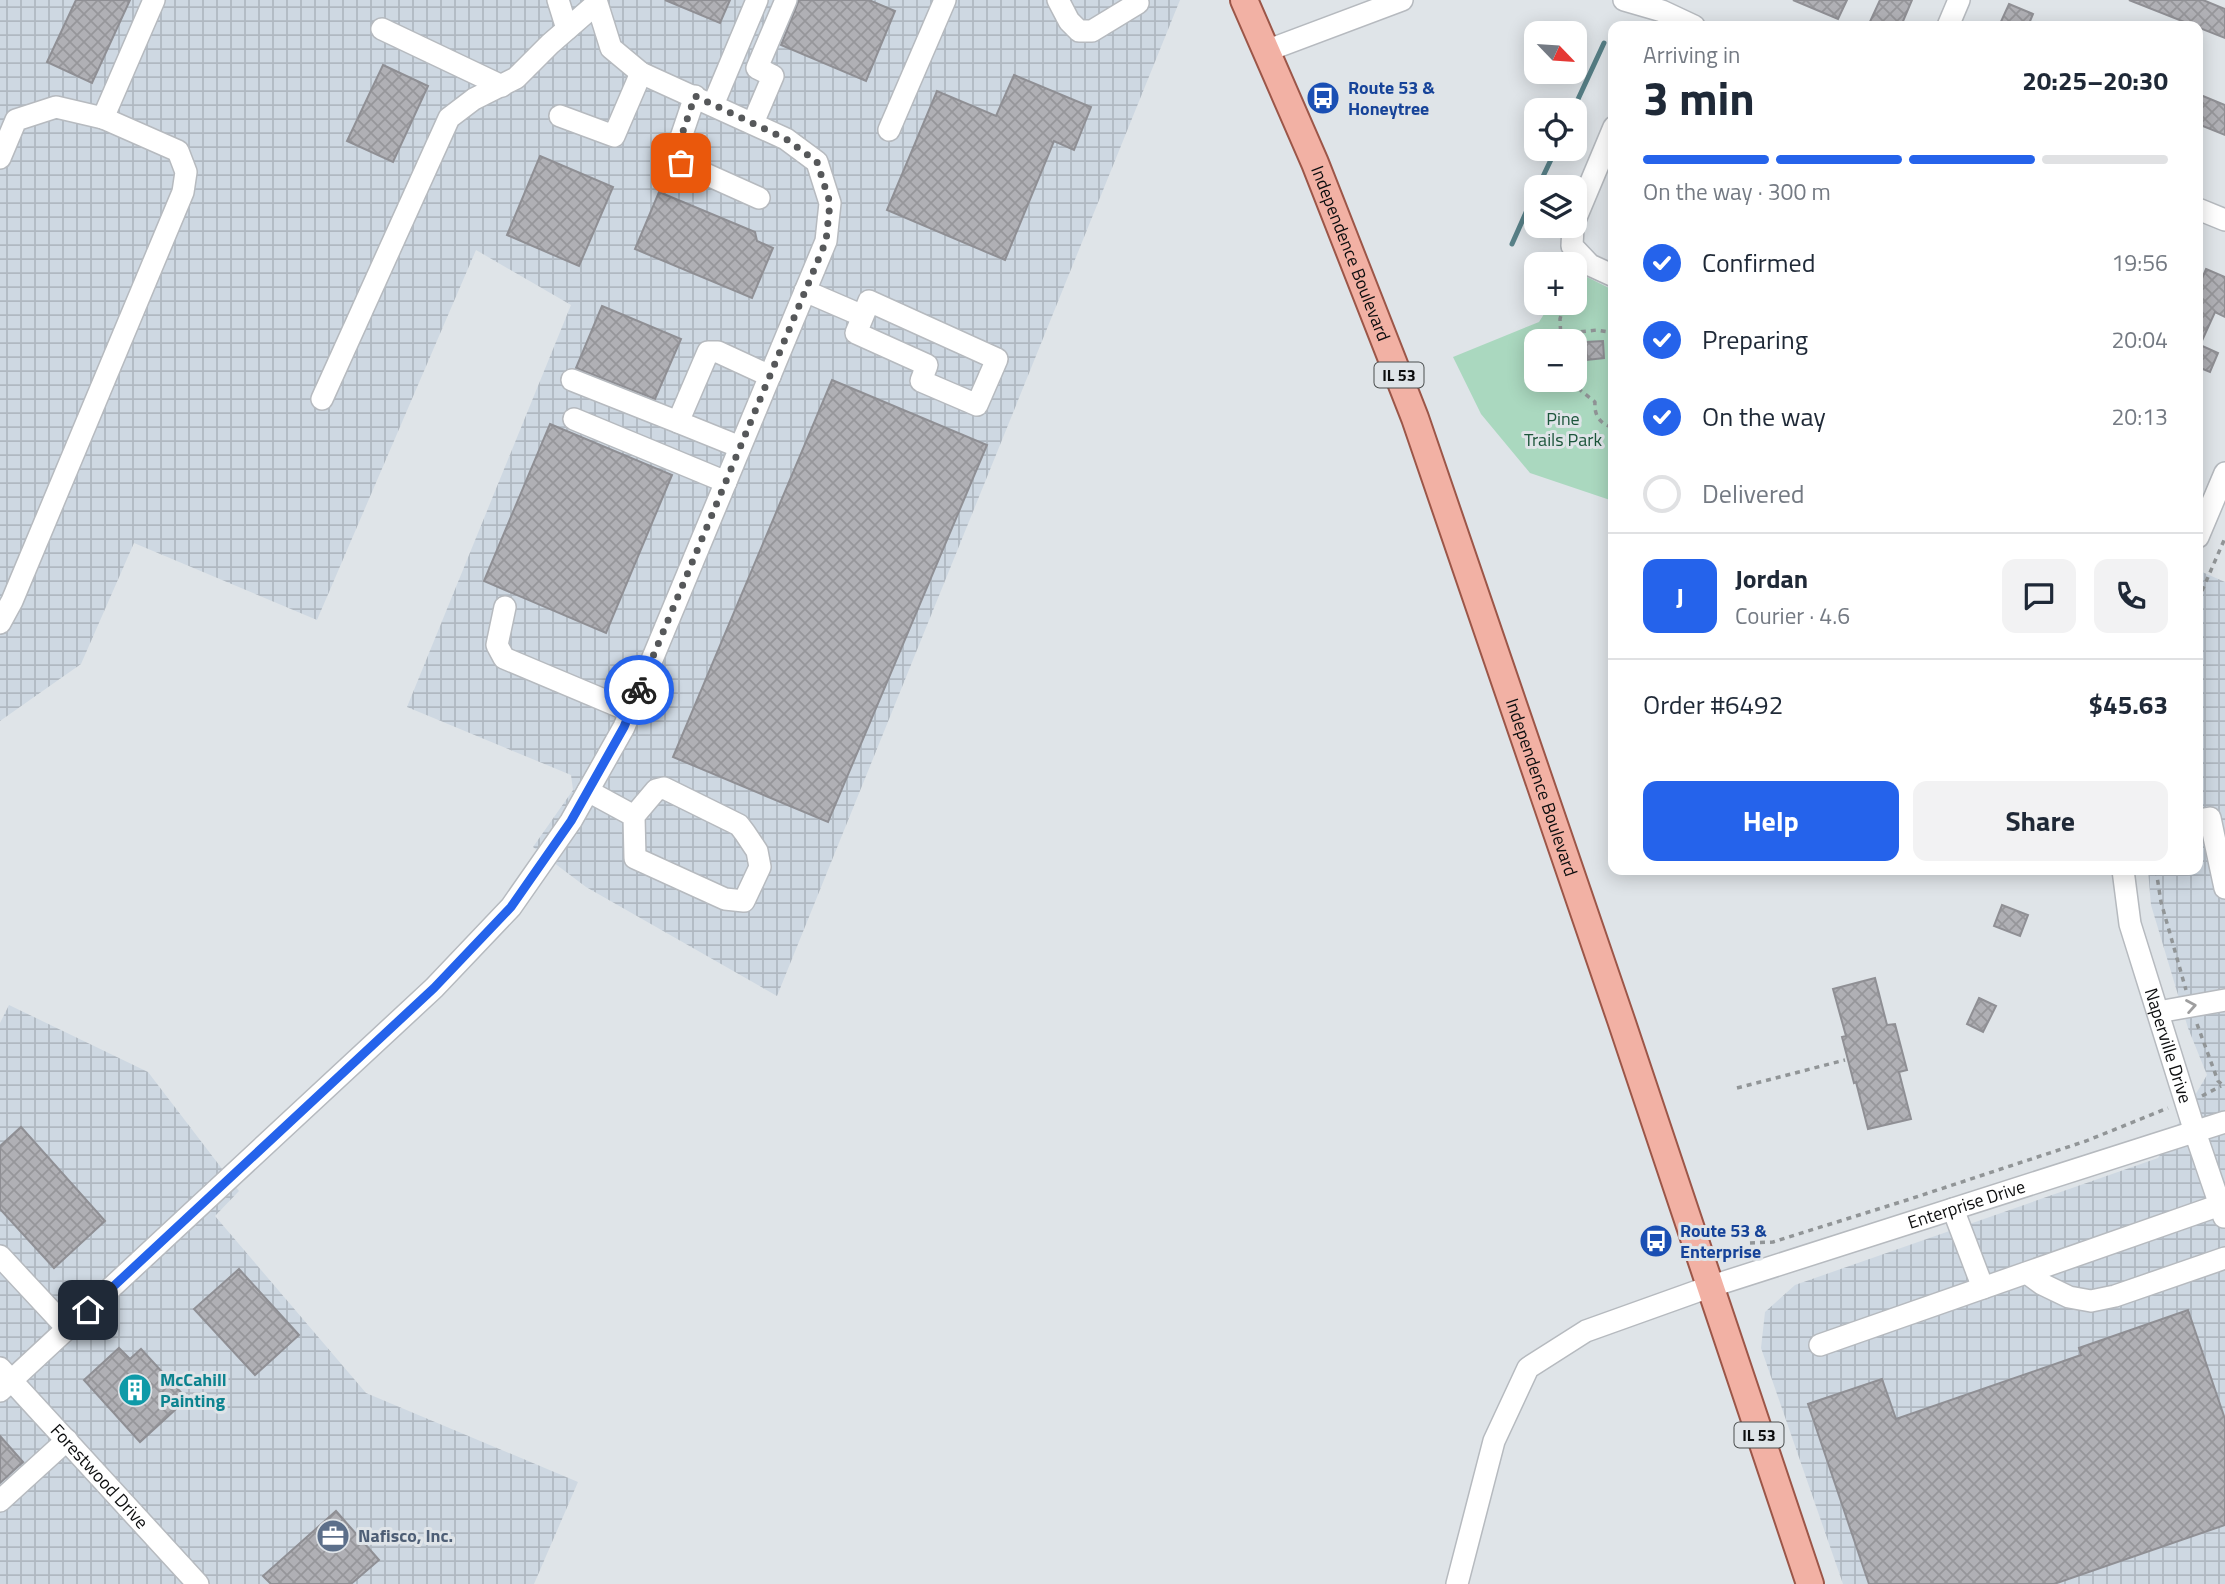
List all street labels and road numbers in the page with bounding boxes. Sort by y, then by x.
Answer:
street label: Independence Boulevard [1304,162,1398,345]
road number: IL 53 [1374,362,1424,388]
street label: Independence Boulevard [1499,695,1585,880]
street label: Naperville Drive [2138,985,2199,1107]
street label: Enterprise Drive [1904,1173,2028,1236]
street label: Forestwood Drive [44,1417,155,1535]
road number: IL 53 [1734,1422,1784,1448]

